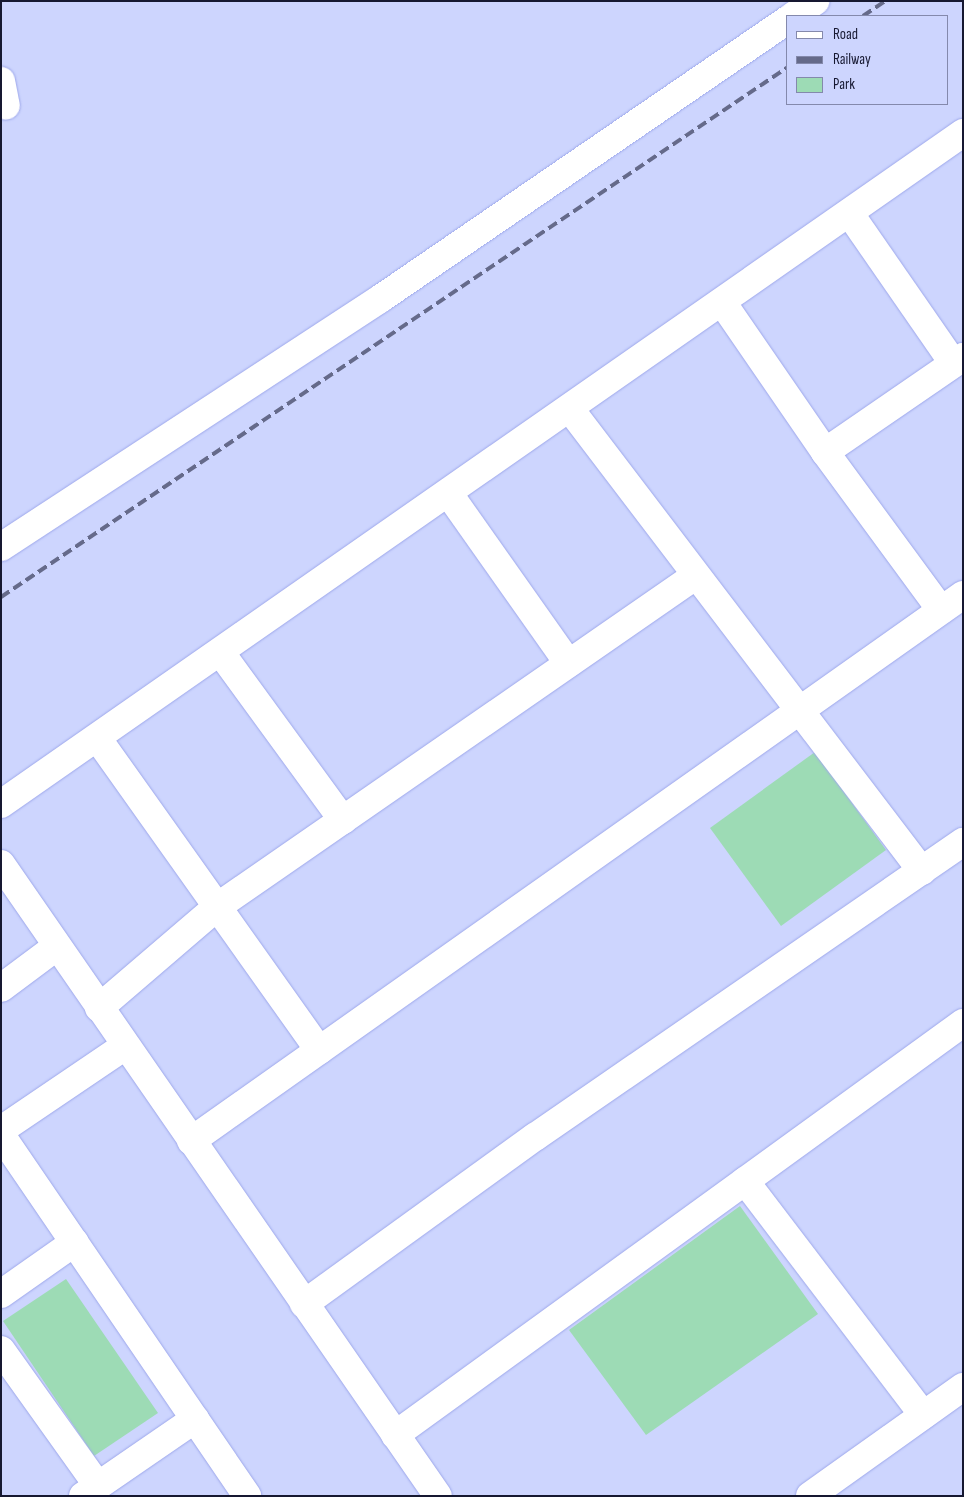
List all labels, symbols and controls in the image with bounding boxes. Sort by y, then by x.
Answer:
legend [786,15,949,105]
text: Road [833,25,858,44]
text: Railway [833,50,871,69]
text: Park [833,75,855,94]

